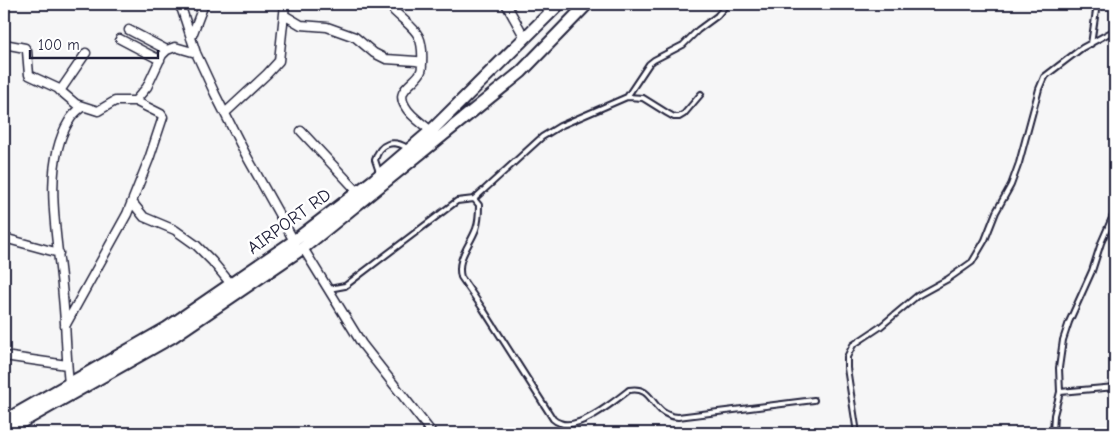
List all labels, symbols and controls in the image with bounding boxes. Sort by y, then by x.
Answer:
scale bar [30,28,158,60]
text: 100 m [38,36,80,54]
street label: AIRPORT RD [243,184,335,259]

